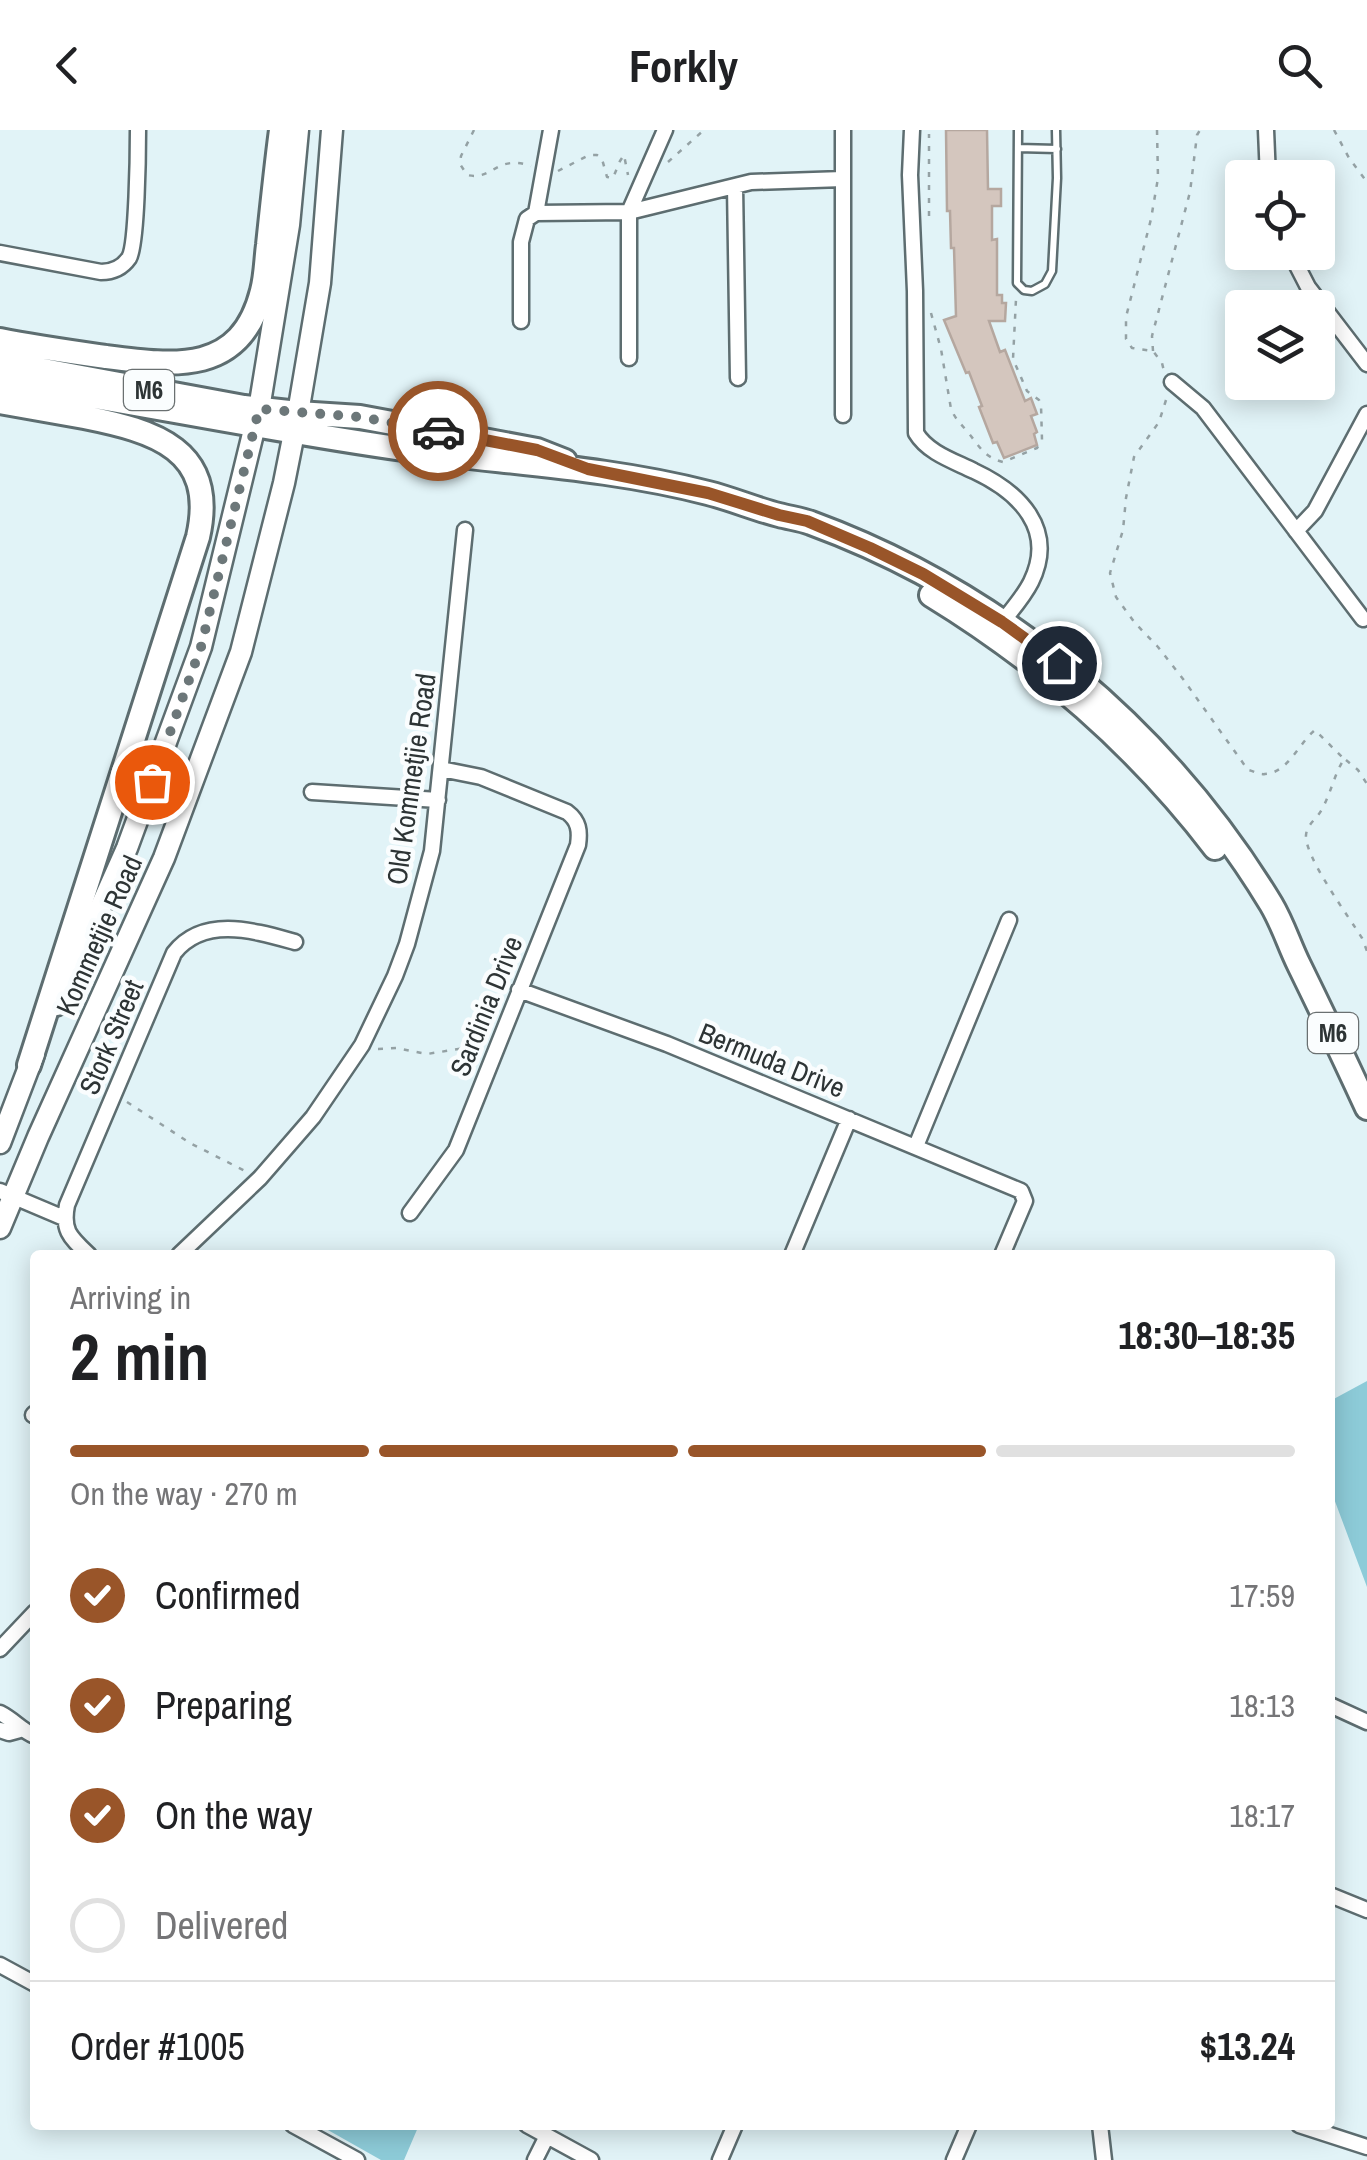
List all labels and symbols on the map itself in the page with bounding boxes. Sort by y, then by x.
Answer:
road number: M6 [124,370,174,410]
courier [388,381,488,481]
pin [1017,621,1102,706]
street label: Old Kommetjie Road [377,671,445,887]
pin [110,740,195,825]
street label: Kommetjie Road [47,849,151,1021]
street label: Sardinia Drive [441,930,531,1082]
street label: Stork Street [70,974,152,1100]
street label: Bermuda Drive [693,1013,851,1107]
road number: M6 [1308,1013,1358,1053]

